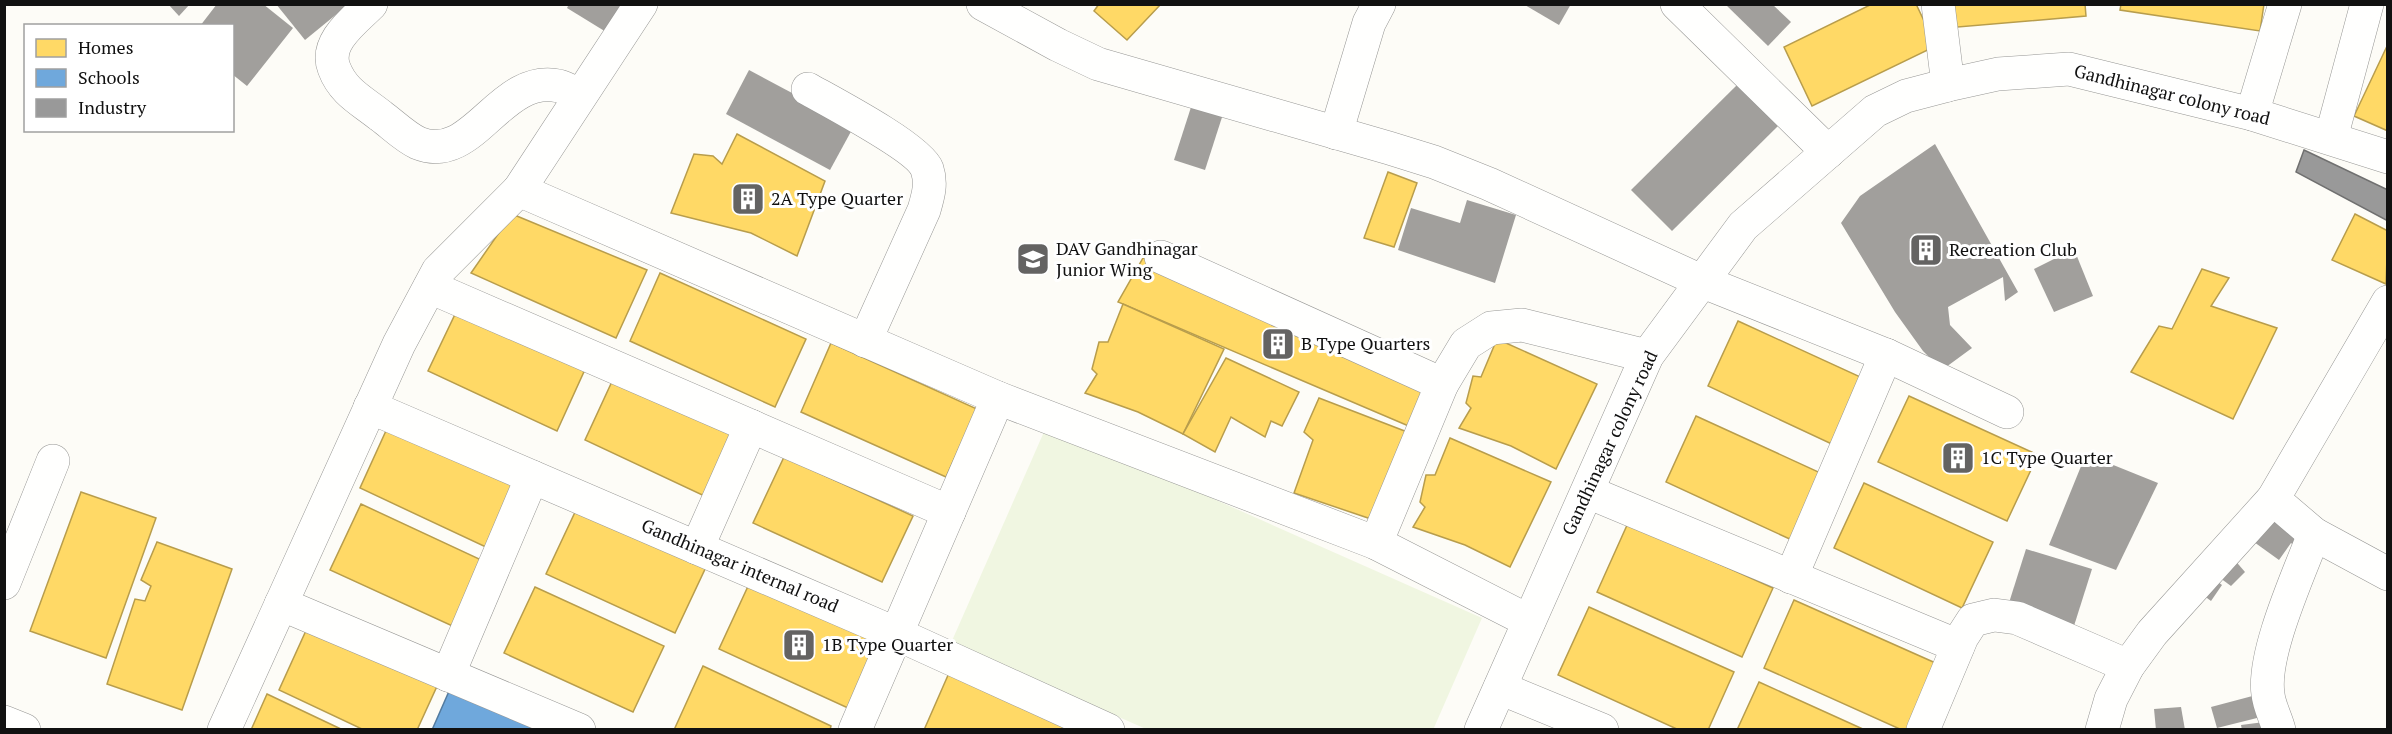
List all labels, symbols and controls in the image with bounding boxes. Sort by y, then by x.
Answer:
legend [24,24,234,132]
text: Homes [78,35,133,59]
street label: Gandhinagar colony road [2072,58,2273,130]
text: Schools [78,65,140,89]
text: Industry [78,95,147,119]
building icon: 2A Type Quarter [730,181,766,217]
place label: 2A Type Quarter [771,186,903,210]
building icon: Recreation Club [1908,232,1944,268]
place label: DAV Gandhinagar Junior Wing [1056,236,1198,281]
place label: Recreation Club [1949,237,2077,261]
school or university icon: DAV Gandhinagar Junior Wing [1015,241,1051,277]
building icon: B Type Quarters [1260,326,1296,362]
place label: B Type Quarters [1301,331,1430,355]
street label: Gandhinagar colony road [1556,346,1662,539]
building icon: 1C Type Quarter [1940,440,1976,476]
place label: 1C Type Quarter [1981,445,2113,469]
street label: Gandhinagar internal road [638,513,843,618]
building icon: 1B Type Quarter [781,627,817,663]
place label: 1B Type Quarter [822,632,953,656]

